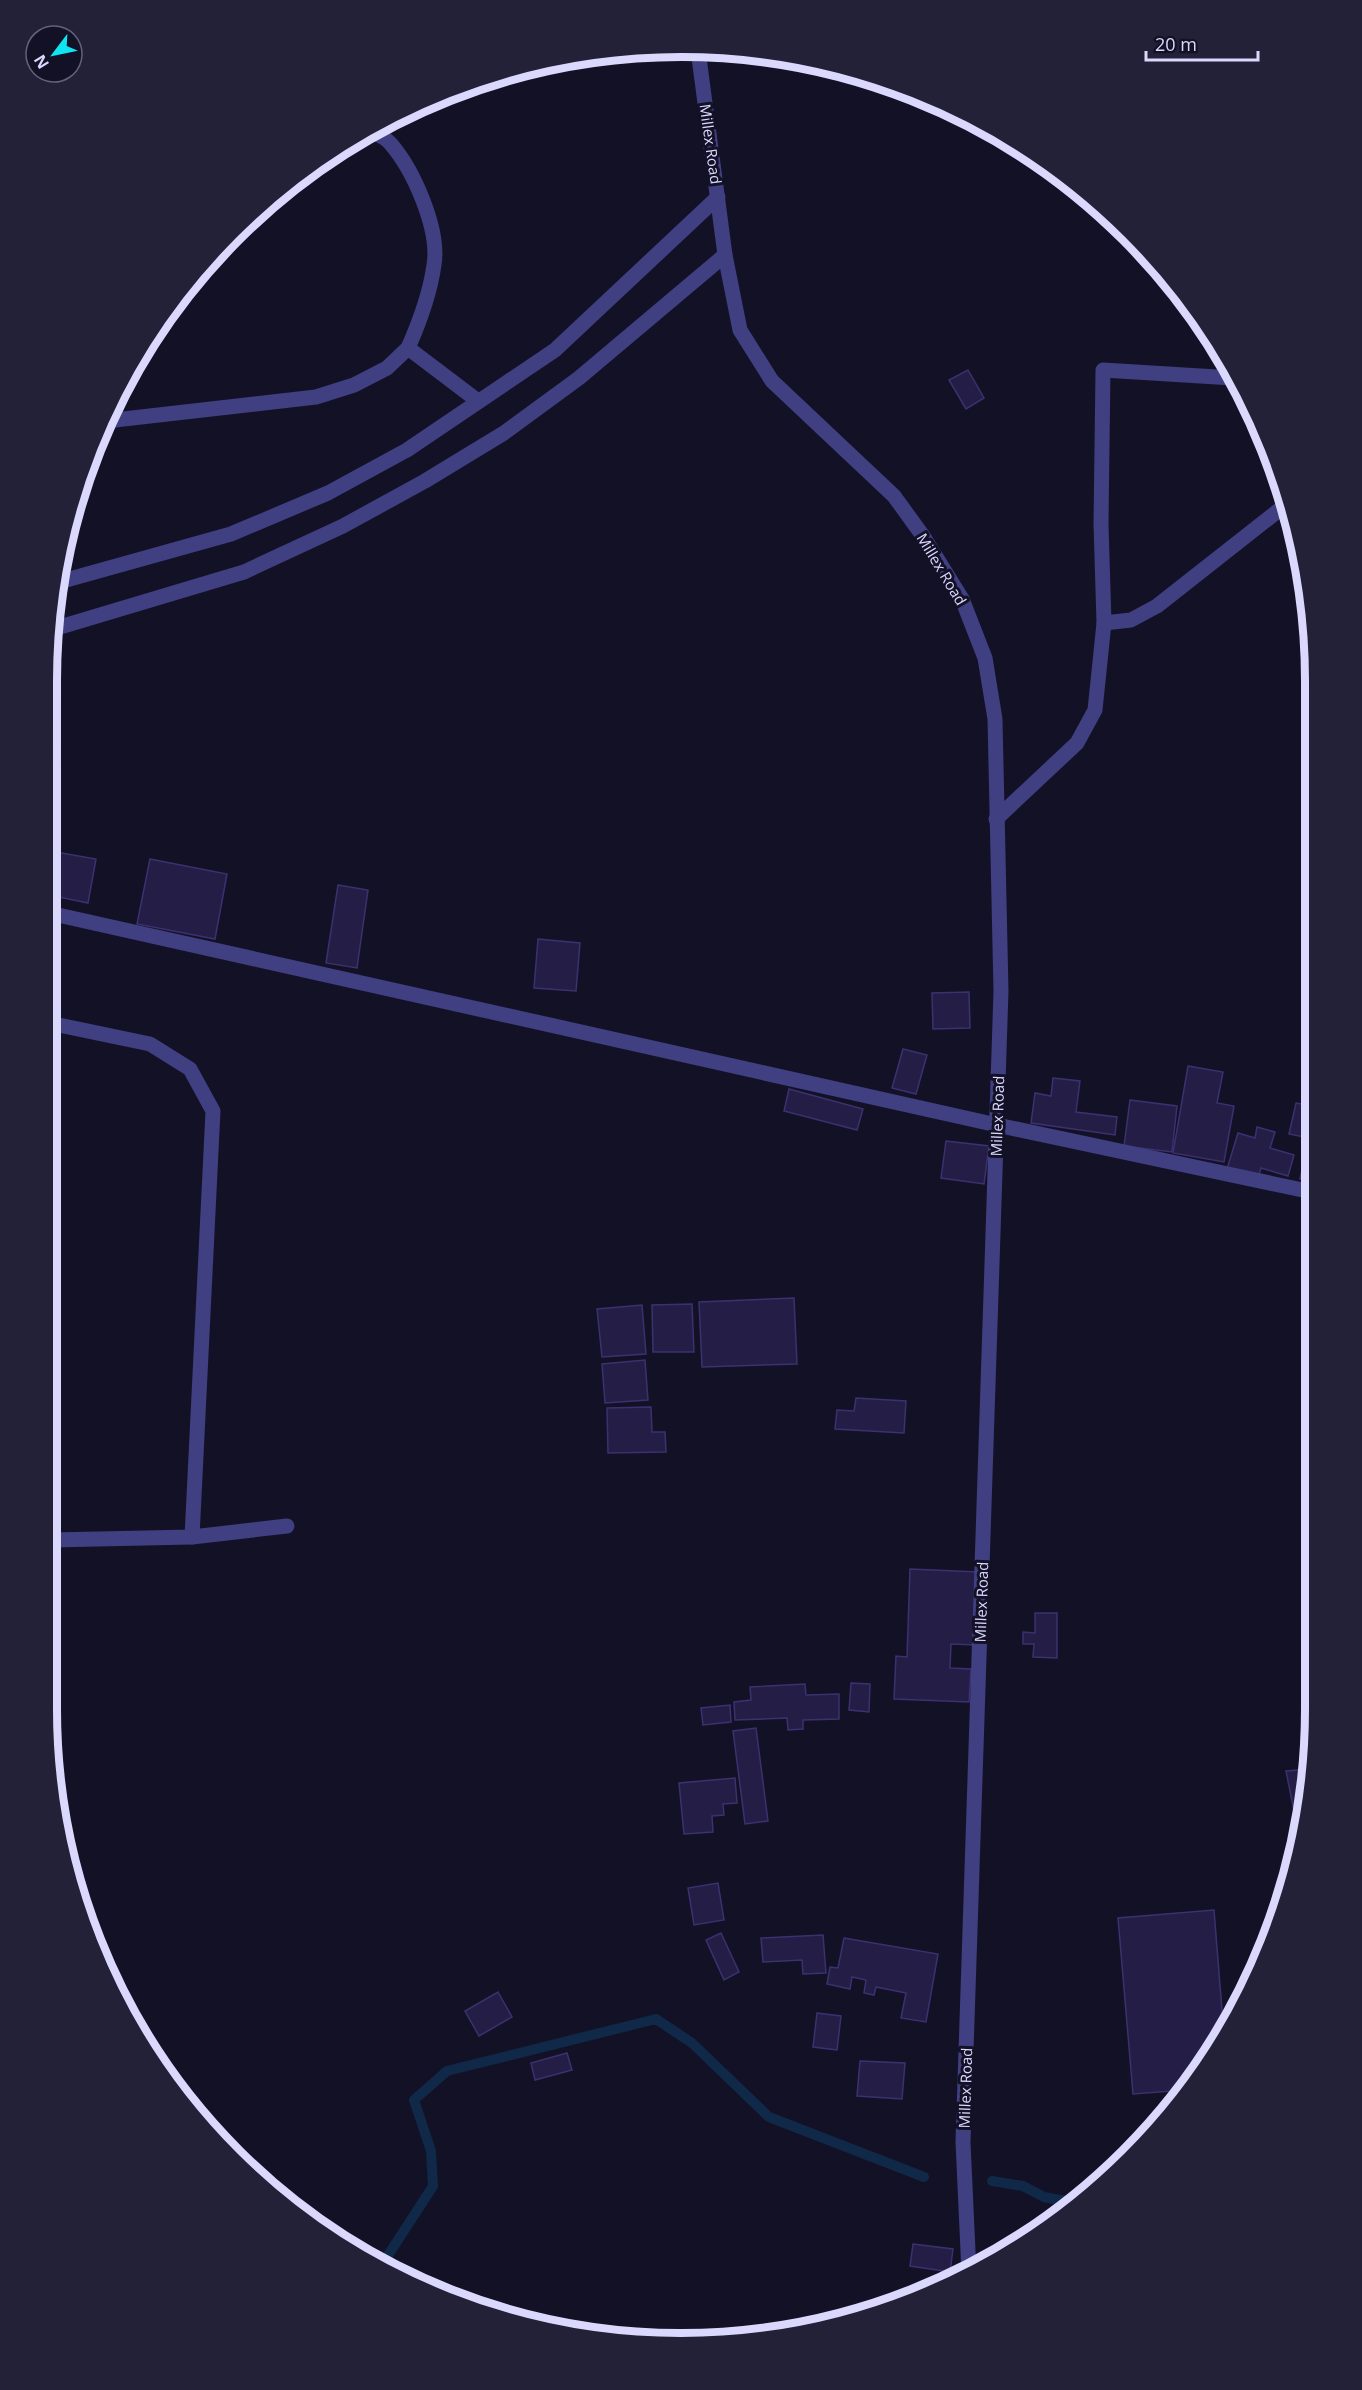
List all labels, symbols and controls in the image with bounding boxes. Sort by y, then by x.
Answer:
north arrow [24,24,84,84]
scale bar [1146,24,1258,62]
text: 20 m [1155,32,1197,56]
text: N [29,51,54,73]
street label: Millex Road [695,103,727,185]
street label: Millex Road [913,529,971,609]
street label: Millex Road [986,1075,1008,1157]
street label: Millex Road [970,1561,992,1643]
street label: Millex Road [954,2047,976,2129]

